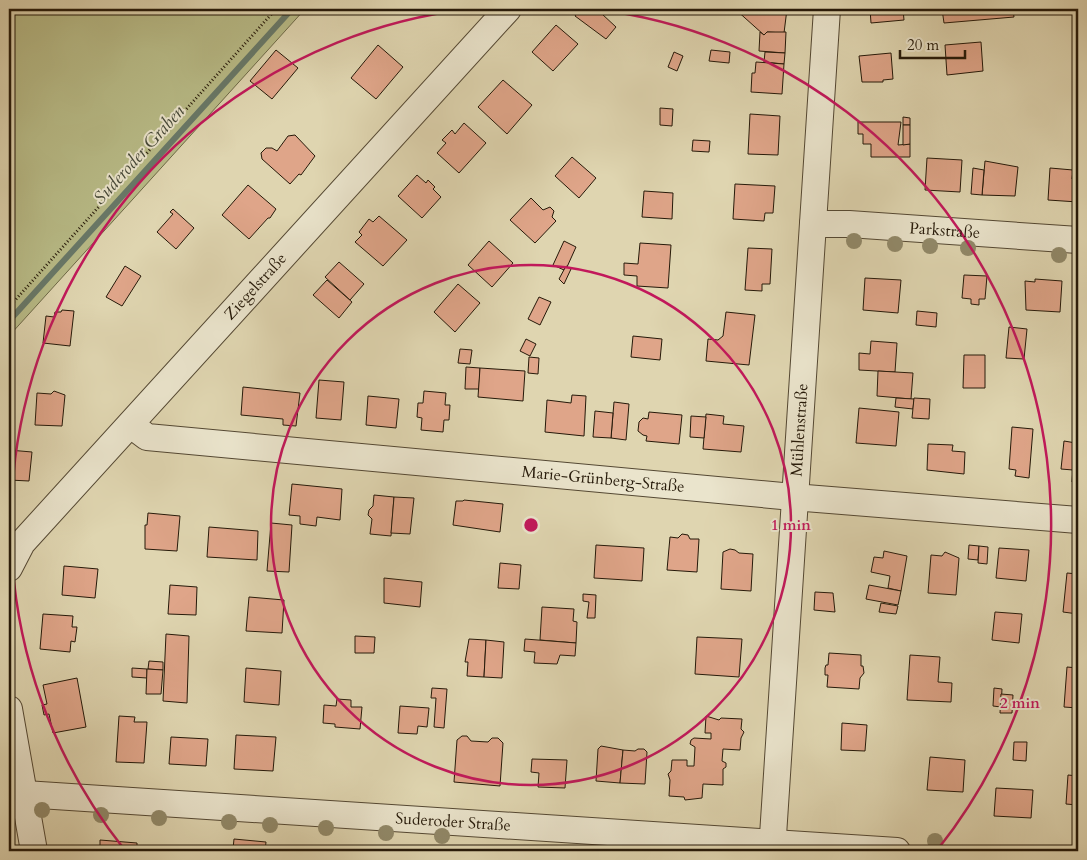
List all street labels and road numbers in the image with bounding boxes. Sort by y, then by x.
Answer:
street label: Parkstraße [909,217,981,244]
street label: Ziegelstraße [219,248,292,325]
street label: Mühlenstraße [785,383,814,477]
street label: Marie-Grünberg-Straße [521,461,685,498]
street label: Suderoder Straße [395,807,511,837]

